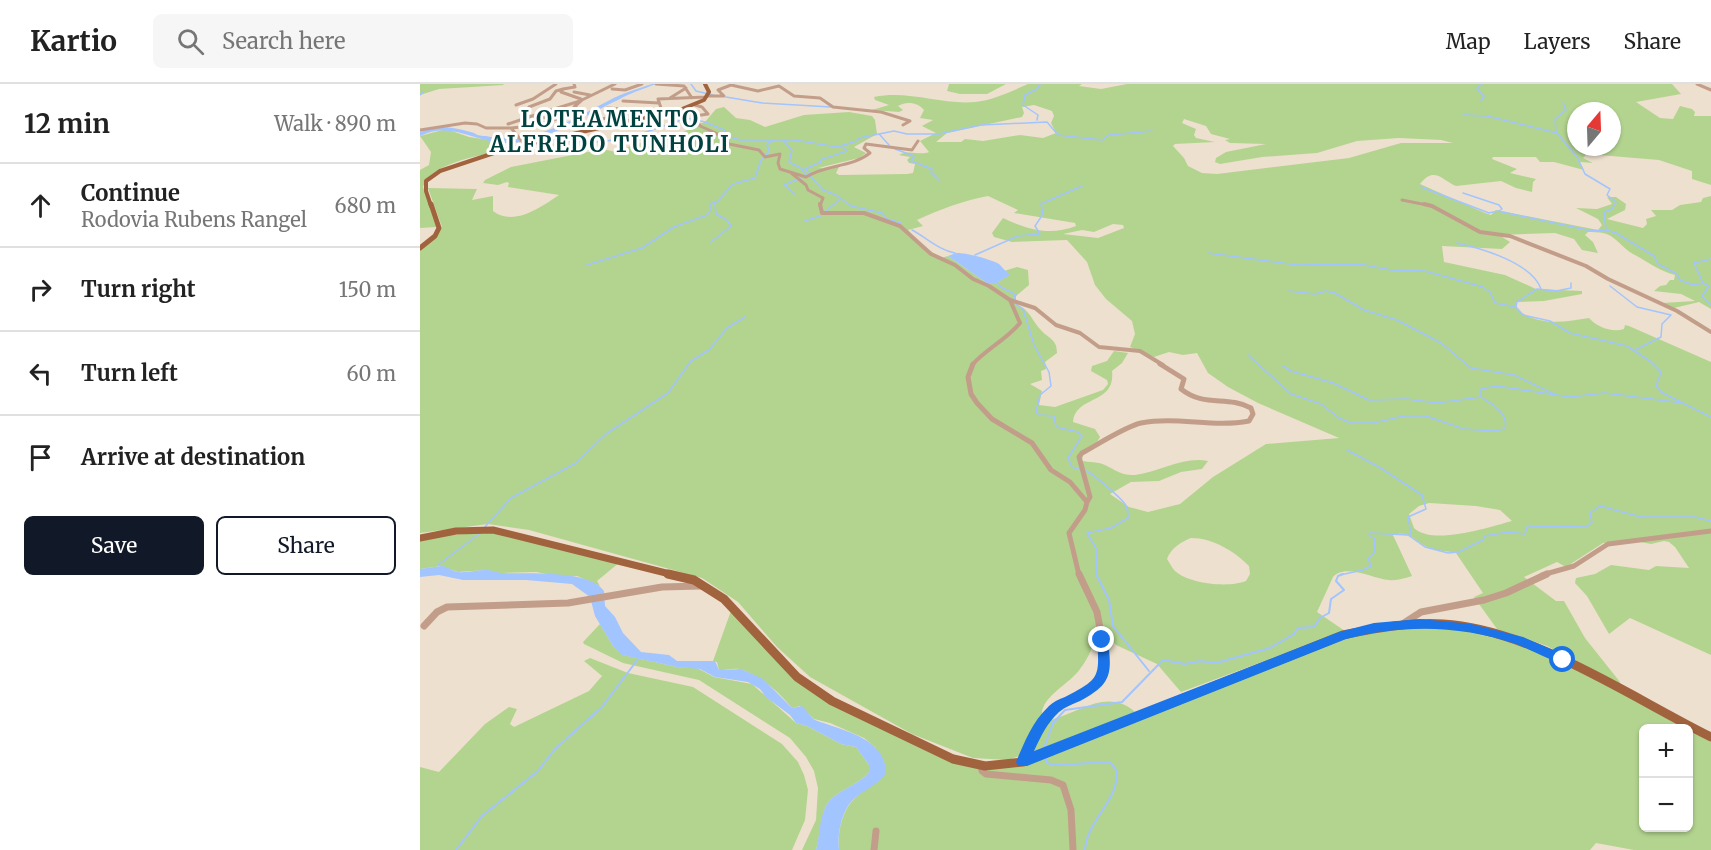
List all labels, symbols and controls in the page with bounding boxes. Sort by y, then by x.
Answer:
search box [153,14,573,68]
text: Kartio [30,23,117,59]
icon: search [174,25,207,58]
text: Search here [222,27,345,55]
text: Map [1446,28,1491,55]
text: Layers [1524,28,1591,55]
text: Share [1624,28,1681,55]
north arrow [1567,102,1621,156]
district label: LOTEAMENTO ALFREDO TUNHOLI [489,105,730,158]
text: 12 min [24,107,110,140]
text: Walk · 890 m [274,111,396,136]
text: Continue [81,179,180,207]
icon: ahead [24,189,57,222]
text: 680 m [335,193,396,218]
text: Rodovia Rubens Rangel [81,207,307,232]
icon: right [24,273,57,306]
text: Turn right [81,275,195,303]
text: 150 m [339,277,396,302]
icon: left [24,357,57,390]
text: Turn left [81,359,178,387]
text: 60 m [346,361,396,386]
icon: arrive [24,441,57,474]
text: Arrive at destination [81,443,305,471]
button: Save [24,516,204,575]
button: Share [216,516,396,575]
route end [1088,626,1114,652]
route start [1549,646,1575,672]
map controls [1639,724,1693,832]
button: + [1639,724,1693,778]
button: − [1639,778,1693,832]

